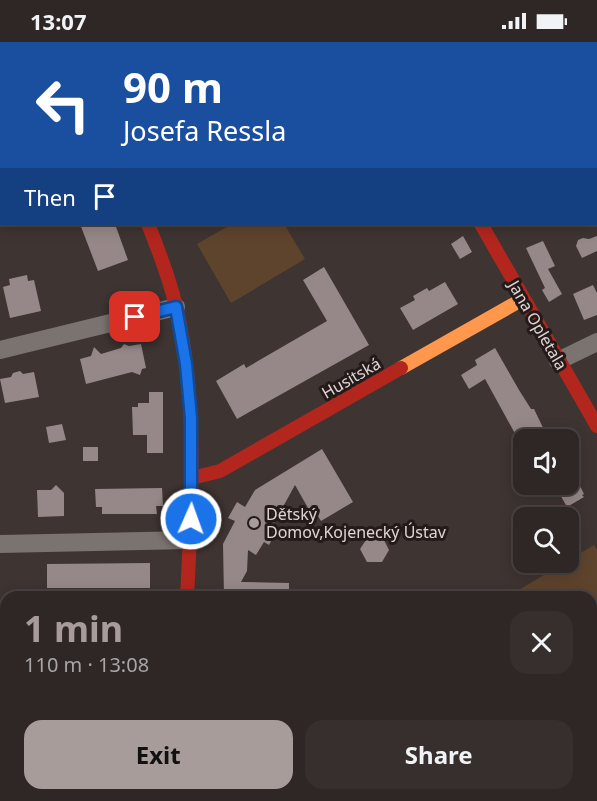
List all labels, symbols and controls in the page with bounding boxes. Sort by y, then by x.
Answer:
text: 13:07 [30,6,87,36]
text: 90 m [123,58,223,115]
icon: left [24,66,102,144]
text: Josefa Ressla [123,112,286,149]
icon: arrive [88,180,121,213]
text: Then [24,182,76,212]
street label: Jana Opletala [503,275,572,374]
pin [109,291,160,342]
icon: arrive [118,300,151,333]
street label: Husitská [318,352,384,404]
map controls [513,429,579,573]
button: sound [513,429,579,495]
position arrow [159,487,223,551]
place label: Dětský Domov,Kojenecký Ústav [266,503,447,543]
button: search [513,507,579,573]
marker: Dětský Domov,Kojenecký Ústav [247,516,261,530]
text: 1 min [24,604,123,653]
button: close [510,611,573,674]
text: 110 m · 13:08 [24,651,149,678]
button: Exit [24,720,293,789]
button: Share [305,720,573,789]

